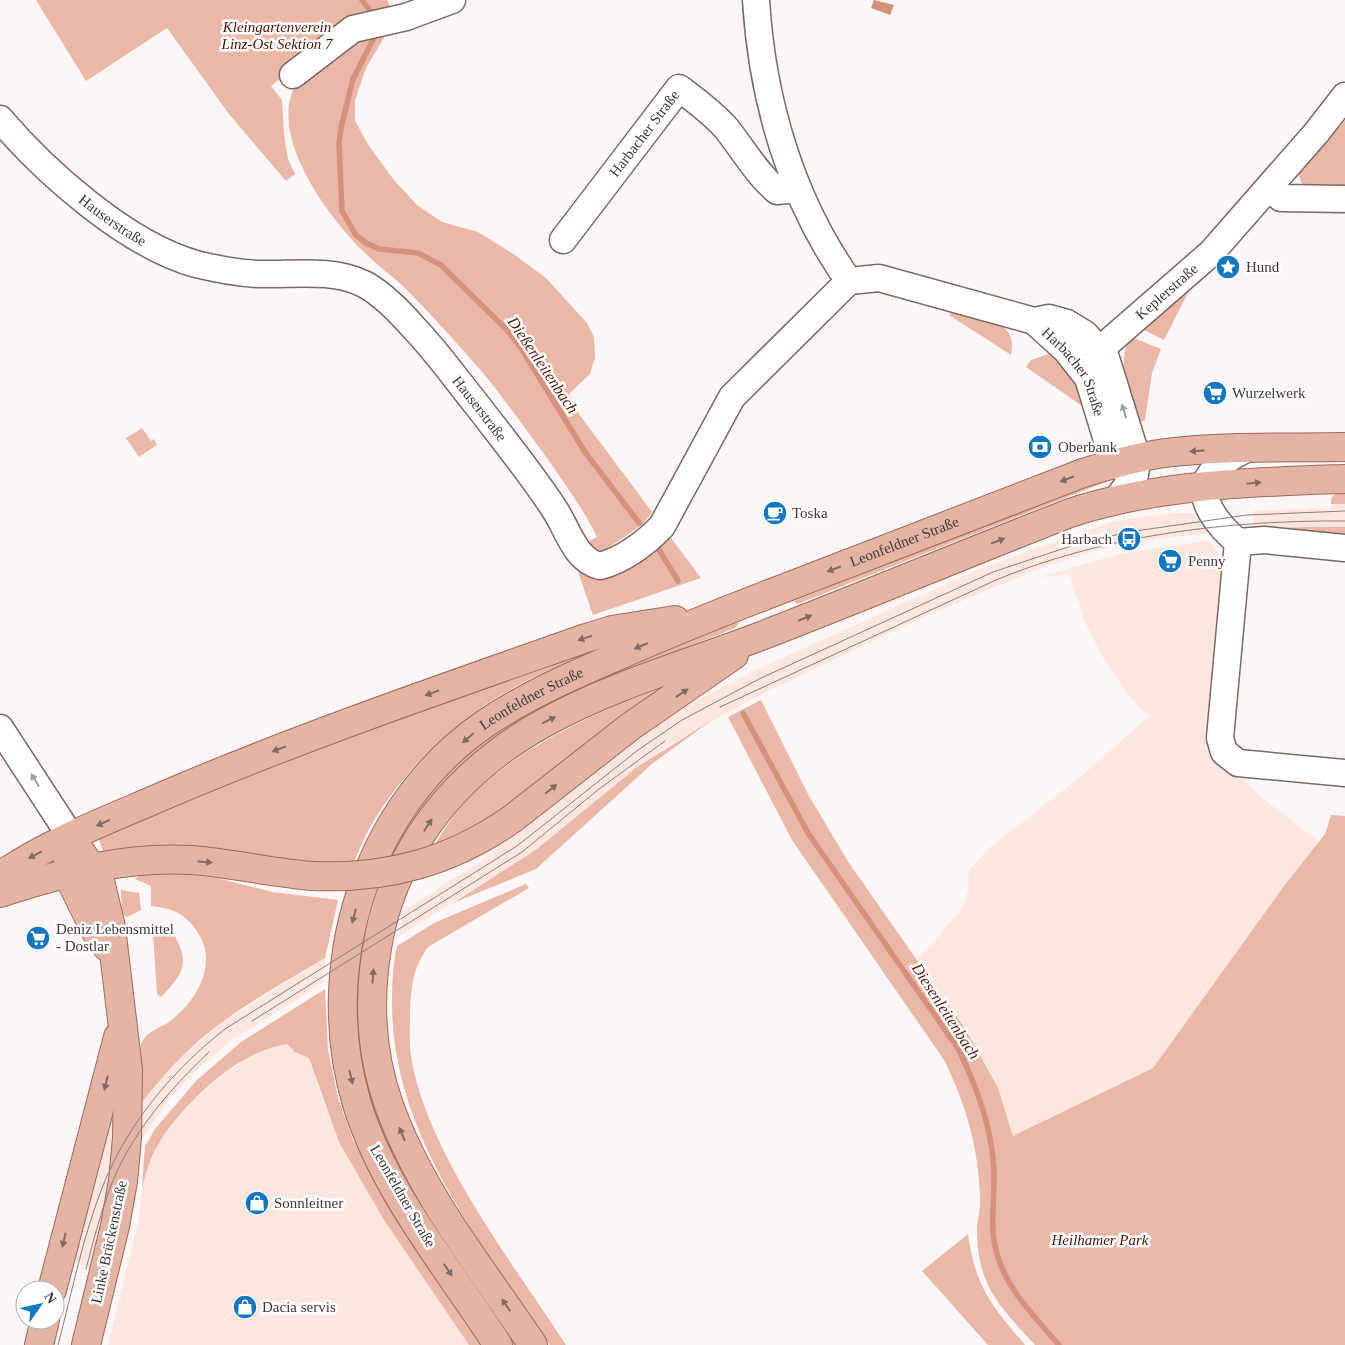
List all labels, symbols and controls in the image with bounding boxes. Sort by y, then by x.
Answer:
park label: Kleingartenverein Linz-Ost Sektion 7 [221,19,334,52]
street label: Harbacher Straße [606,87,683,180]
street label: Hauserstraße [76,191,149,249]
place icon: Hund [1215,254,1241,280]
place label: Hund [1246,259,1280,275]
street label: Keplerstraße [1133,260,1201,323]
water label: Dießenleitenbach [504,313,582,417]
street label: Harbacher Straße [1039,324,1107,418]
street label: Hauserstraße [449,373,510,445]
supermarket icon: Wurzelwerk [1202,380,1228,406]
place label: Wurzelwerk [1232,385,1306,401]
one-way arrow [1119,403,1127,418]
bank icon: Oberbank [1027,434,1053,460]
place label: Oberbank [1058,439,1118,455]
one-way arrow [1189,448,1205,456]
one-way arrow [1060,475,1075,483]
one-way arrow [1246,479,1262,487]
cafe icon: Toska [762,500,788,526]
place label: Toska [792,505,828,521]
street label: Leonfeldner Straße [848,513,961,570]
bus stop icon: Harbach [1116,526,1142,552]
place label: Harbach [1061,531,1112,547]
one-way arrow [990,537,1005,545]
supermarket icon: Penny [1157,548,1183,574]
place label: Penny [1188,553,1226,569]
one-way arrow [826,565,841,573]
one-way arrow [798,614,813,622]
one-way arrow [577,635,592,643]
one-way arrow [634,642,648,650]
street label: Leonfeldner Straße [476,664,586,733]
one-way arrow [675,688,688,698]
one-way arrow [424,689,439,697]
one-way arrow [542,716,556,724]
one-way arrow [462,732,474,744]
one-way arrow [271,745,286,753]
one-way arrow [30,773,40,786]
one-way arrow [544,783,557,794]
one-way arrow [423,818,432,832]
one-way arrow [96,819,110,827]
one-way arrow [27,851,42,859]
one-way arrow [197,858,213,866]
one-way arrow [350,909,358,924]
place label: Deniz Lebensmittel - Dostlar [56,921,174,954]
supermarket icon: Deniz Lebensmittel - Dostlar [25,925,51,951]
water label: Diesenleitenbach [908,959,983,1062]
one-way arrow [370,968,378,984]
one-way arrow [347,1069,355,1084]
one-way arrow [102,1076,110,1091]
one-way arrow [397,1127,405,1141]
street label: Leonfeldner Straße [367,1142,439,1250]
street label: Linke Brückenstraße [88,1179,130,1305]
shop icon: Sonnleitner [244,1190,270,1216]
place label: Sonnleitner [274,1195,343,1211]
park label: Heilhamer Park [1050,1232,1149,1248]
one-way arrow [60,1233,68,1248]
one-way arrow [443,1264,453,1277]
north arrow [15,1280,65,1330]
text: N [41,1290,59,1306]
shop icon: Dacia servis [232,1294,258,1320]
one-way arrow [501,1298,511,1311]
place label: Dacia servis [262,1299,336,1315]

